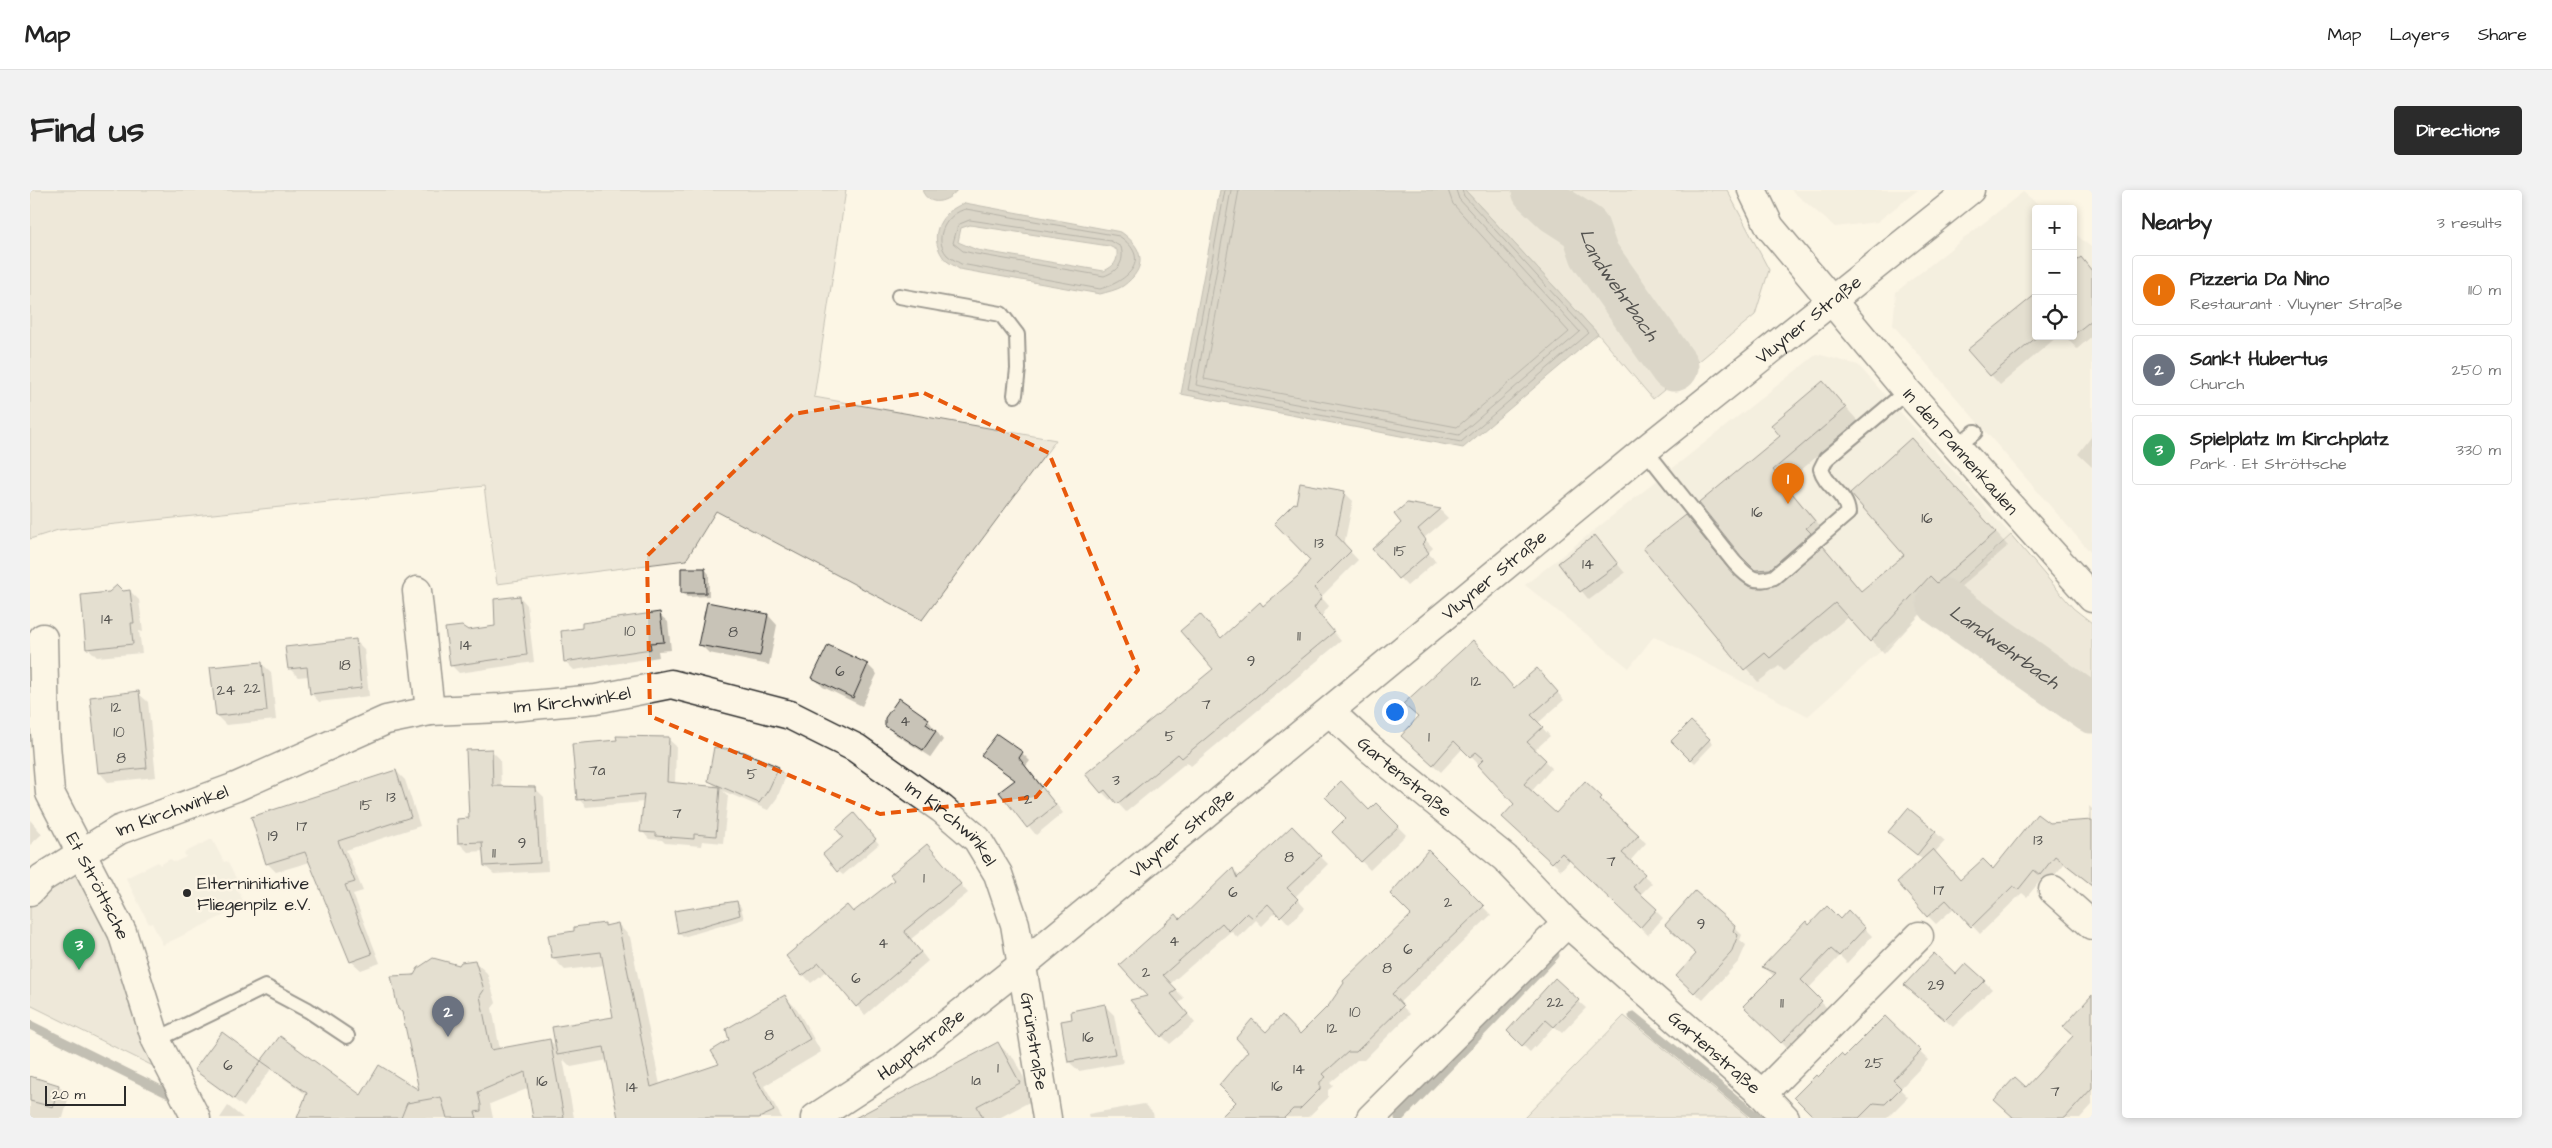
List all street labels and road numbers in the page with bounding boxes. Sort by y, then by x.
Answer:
street label: Vluyner Straße [1750,269,1867,370]
street label: In den Pannenkaulen [1897,382,2024,520]
street label: Vluyner Straße [1436,524,1552,626]
street label: Im Kirchwinkel [513,680,633,719]
street label: Gartenstraße [1352,731,1458,823]
street label: Im Kirchwinkel [900,774,1003,871]
street label: Im Kirchwinkel [110,778,232,842]
street label: Vluyner Straße [1124,782,1240,884]
street label: Et Ströttsche [60,828,136,943]
street label: Grünstraße [1014,991,1055,1092]
street label: Hauptstraße [872,1002,970,1086]
street label: Gartenstraße [1663,1005,1766,1100]

